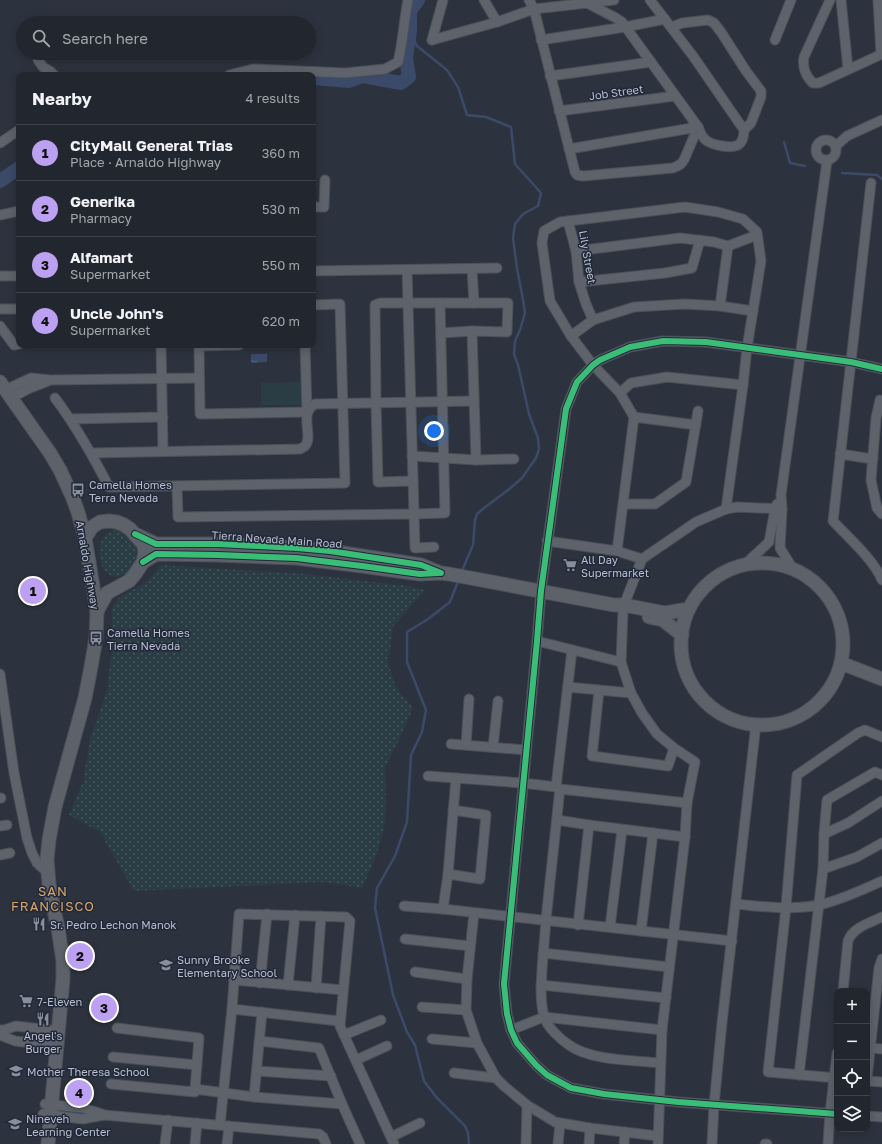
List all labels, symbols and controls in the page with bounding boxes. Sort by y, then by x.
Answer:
search box [16,16,316,60]
icon: search [30,27,52,49]
text: Search here [62,29,148,47]
street label: Job Street [588,82,644,102]
text: Nearby [32,88,92,109]
text: 4 results [246,90,300,106]
text: CityMall General Trias [70,136,233,154]
text: 1 [42,145,48,161]
text: 360 m [262,145,300,161]
text: Place · Arnaldo Highway [70,154,221,170]
text: Generika [70,192,135,210]
text: 2 [41,201,49,217]
text: 530 m [262,201,300,217]
text: Pharmacy [70,210,132,226]
street label: Lily Street [577,229,599,285]
text: Alfamart [70,248,133,266]
text: 3 [41,257,49,273]
text: 550 m [262,257,300,273]
text: Supermarket [70,266,151,282]
text: Uncle John's [70,304,164,322]
text: 4 [41,313,49,329]
text: 620 m [262,313,300,329]
text: Supermarket [70,322,151,338]
your location [424,421,444,441]
place label: Camella Homes Terra Nevada [89,478,172,504]
bus stop icon: Camella Homes Terra Nevada [70,482,86,498]
street label: Arnaldo Highway [74,520,102,610]
street label: Tierra Nevada Main Road [211,528,343,550]
place label: All Day Supermarket [581,553,649,579]
supermarket icon: All Day Supermarket [562,557,578,573]
pin: 1 [20,576,46,606]
place label: Camella Homes Tierra Nevada [107,626,190,652]
bus stop icon: Camella Homes Tierra Nevada [88,630,104,646]
district label: SAN FRANCISCO [11,883,95,914]
restaurant icon: Sr. Pedro Lechon Manok [31,916,47,932]
place label: Sr. Pedro Lechon Manok [50,918,177,931]
pin: 2 [67,941,93,971]
place label: Sunny Brooke Elementary School [177,953,277,979]
school or university icon: Sunny Brooke Elementary School [158,957,174,973]
map controls [834,988,870,1132]
button: + [834,988,870,1024]
supermarket icon: 7-Eleven [18,993,34,1009]
pin: 3 [91,993,117,1023]
place label: 7-Eleven [37,995,82,1008]
restaurant icon: Angel's Burger [35,1011,51,1027]
button: − [834,1024,870,1060]
place label: Angel's Burger [24,1029,62,1055]
button: locate [834,1060,870,1096]
school or university icon: Mother Theresa School [8,1063,24,1079]
place label: Mother Theresa School [27,1065,150,1078]
pin: 4 [66,1078,92,1108]
button: layers [834,1096,870,1132]
place label: Nineveh Learning Center [26,1112,111,1138]
school or university icon: Nineveh Learning Center [7,1116,23,1132]

